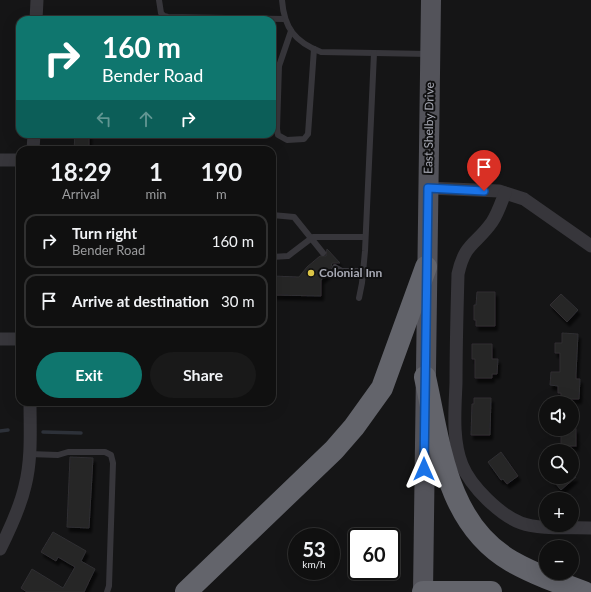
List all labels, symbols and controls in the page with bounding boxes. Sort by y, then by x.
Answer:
text: 160 m [102,30,181,64]
icon: right [36,32,88,84]
text: Bender Road [102,64,203,86]
street label: East Shelby Drive [420,82,437,174]
icon: left [93,108,115,130]
icon: ahead [135,108,157,130]
icon: right [177,108,199,130]
pin [467,150,501,191]
icon: arrive [473,156,495,178]
text: 18:29 [50,157,112,186]
text: 1 [149,157,163,186]
text: 190 [200,157,242,186]
text: Arrival [62,186,99,202]
text: min [146,186,167,202]
text: m [216,186,227,202]
text: Turn right [72,224,137,242]
icon: right [38,230,60,252]
text: 160 m [212,232,254,250]
text: Bender Road [72,242,145,258]
place label: Colonial Inn [319,265,383,280]
marker: Colonial Inn [306,268,316,278]
icon: arrive [38,290,60,312]
text: Arrive at destination [72,292,209,310]
text: 30 m [221,292,255,310]
button: Exit [36,352,142,398]
button: Share [150,352,256,398]
map controls [539,396,579,580]
button: sound [539,396,579,436]
button: search [539,444,579,484]
position arrow [403,448,445,490]
button: + [539,492,579,532]
speed limit sign: 60 [348,528,400,580]
text: 53 [302,537,326,561]
button: − [539,540,579,580]
text: km/h [302,558,326,570]

